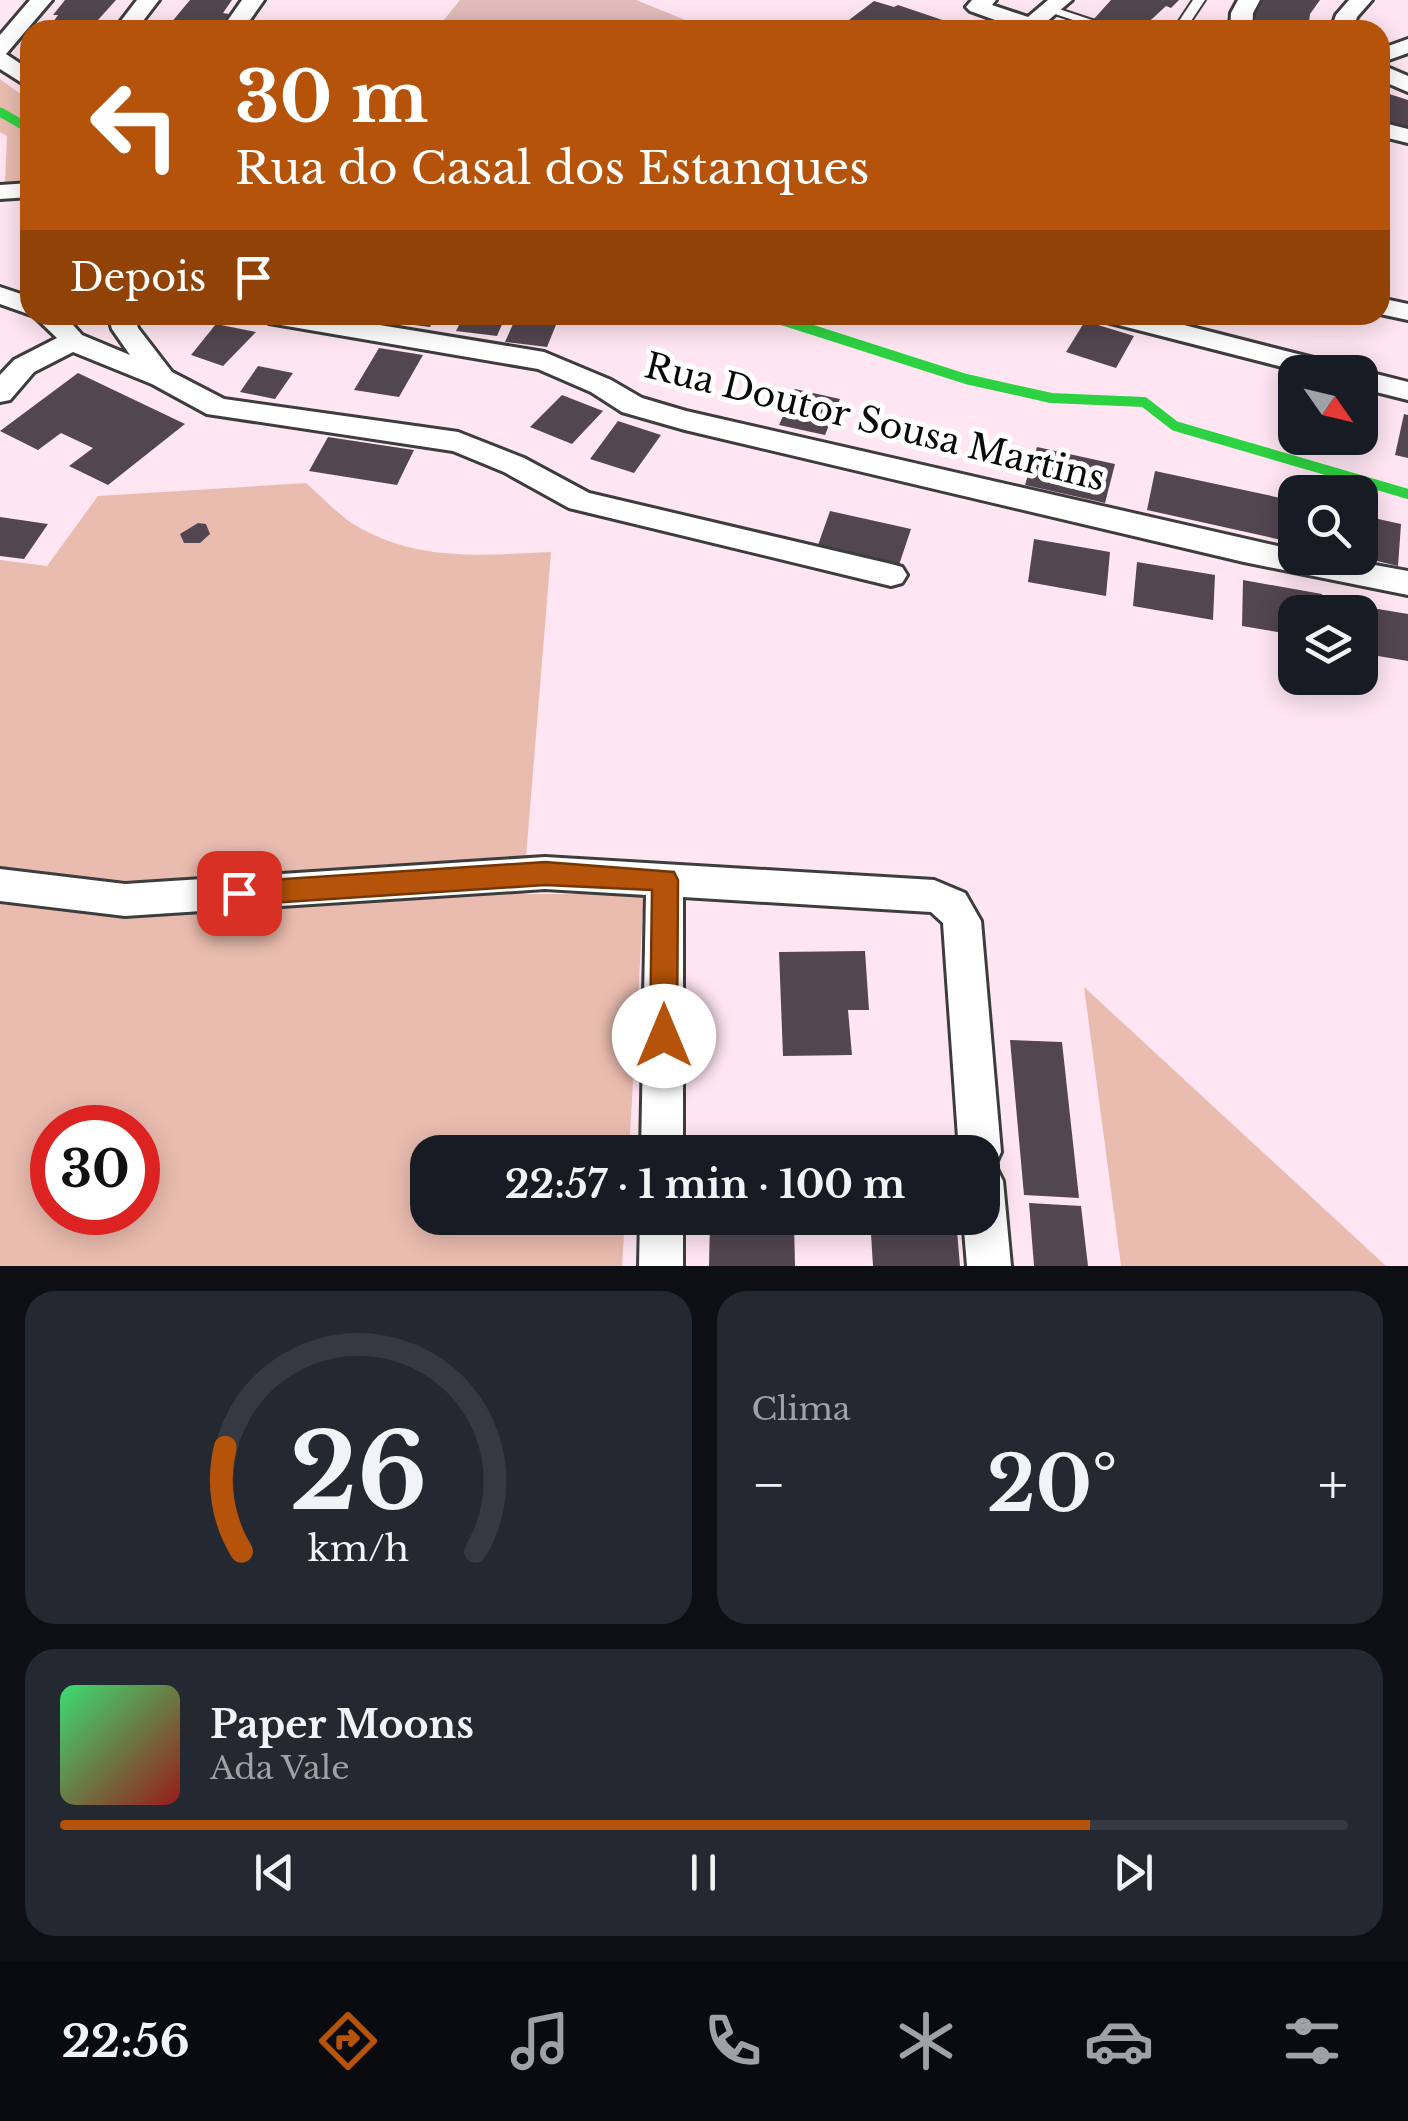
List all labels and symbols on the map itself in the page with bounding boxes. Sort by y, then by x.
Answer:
street label: Rua Doutor Sousa Martins [641,343,1110,500]
north arrow [1278,355,1378,455]
pin [197,851,282,936]
position arrow [612,984,716,1088]
speed limit sign: 30 [30,1105,160,1235]

